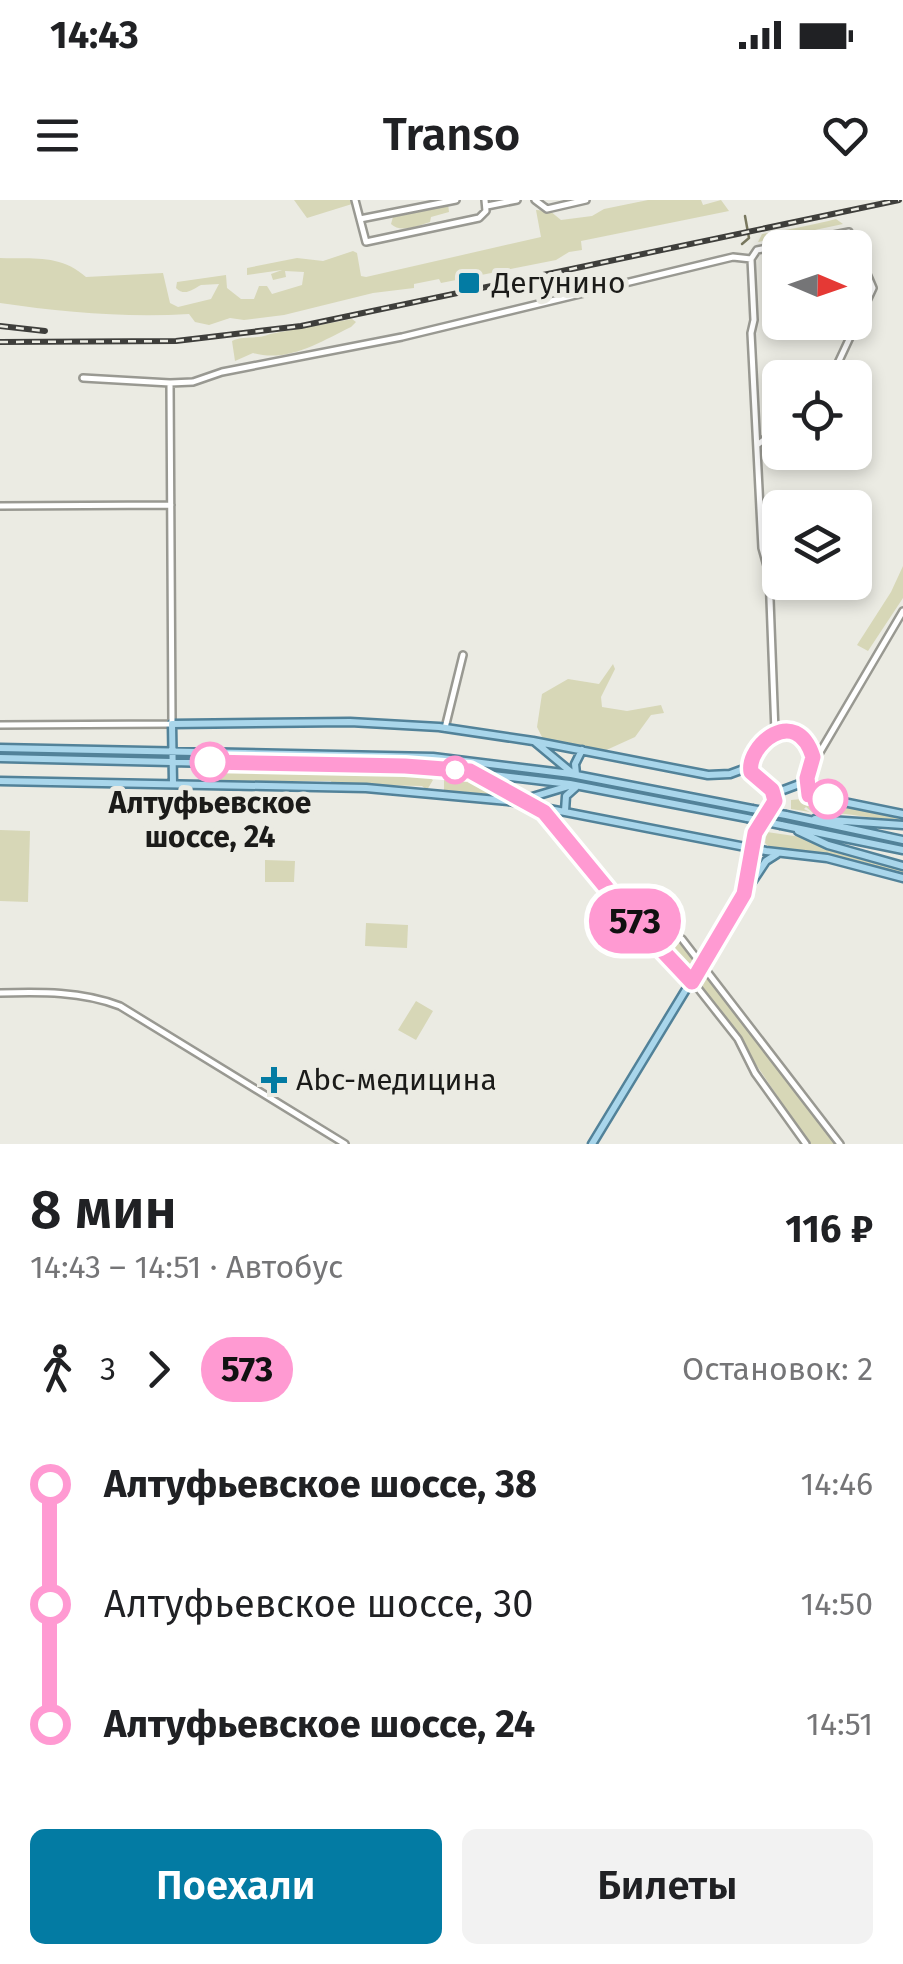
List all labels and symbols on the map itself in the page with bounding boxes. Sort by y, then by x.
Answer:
north arrow [762,230,872,340]
place label: Дегунино [491,265,625,301]
marker: Дегунино [456,270,482,296]
marker: Алтуфьевское шоссе, 24 [191,743,229,781]
unlabelled marker [442,757,468,783]
unlabelled marker [809,780,847,818]
place label: Алтуфьевское шоссе, 24 [108,785,311,855]
line badge: 573 [578,888,692,954]
place label: Abc-медицина [296,1062,497,1098]
marker: Abc-медицина [261,1067,287,1093]

